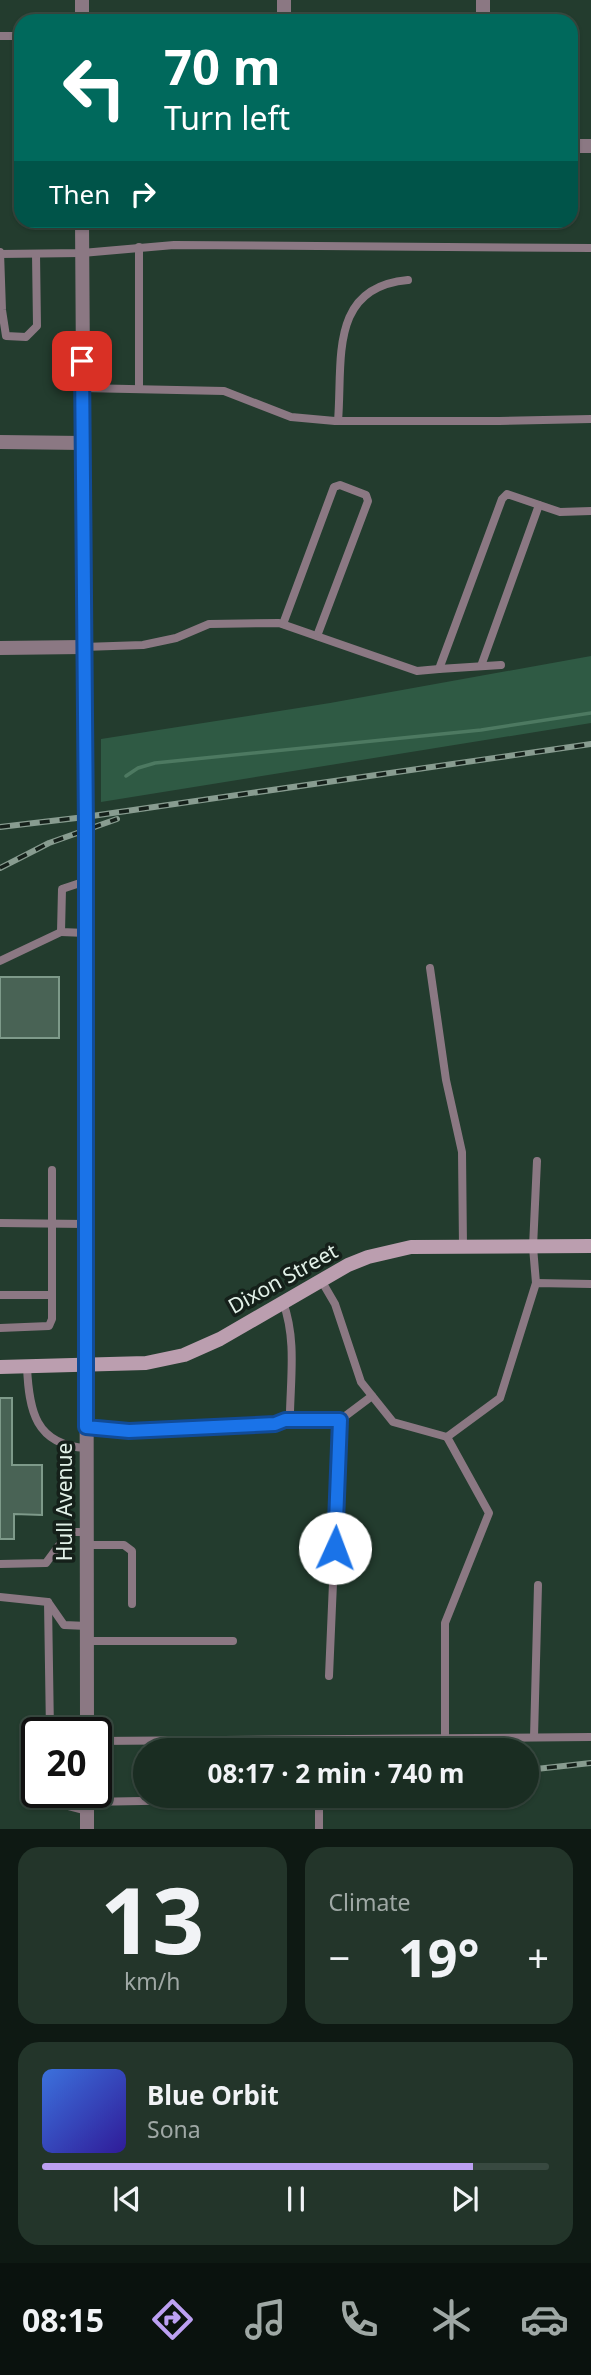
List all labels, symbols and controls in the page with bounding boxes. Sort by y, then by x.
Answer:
text: 70 m [164,33,281,99]
icon: left [49,42,140,133]
text: Turn left [164,96,290,139]
icon: right [124,175,162,213]
text: Then [49,176,110,212]
pin [52,331,112,391]
icon: arrive [63,342,101,380]
street label: Dixon Street [223,1236,343,1320]
street label: Hull Avenue [50,1443,78,1561]
position arrow [298,1511,372,1585]
speed limit sign: 20 [21,1717,112,1808]
text: 08:17 · 2 min · 740 m [208,1755,464,1791]
text: 13 [100,1857,204,1981]
text: Climate [329,1886,411,1918]
text: 19° [398,1921,480,1992]
text: − [329,1931,350,1983]
text: + [527,1931,549,1983]
text: km/h [124,1965,181,1997]
text: Blue Orbit [147,2077,279,2113]
text: Sona [147,2113,201,2145]
icon: previous [108,2180,146,2218]
icon: pause [277,2180,315,2218]
icon: next [446,2180,484,2218]
icon: directions [148,2295,197,2344]
icon: music [241,2295,290,2344]
icon: phone [334,2295,383,2344]
icon: climate [427,2295,476,2344]
icon: car [520,2295,569,2344]
text: 08:15 [22,2298,104,2341]

